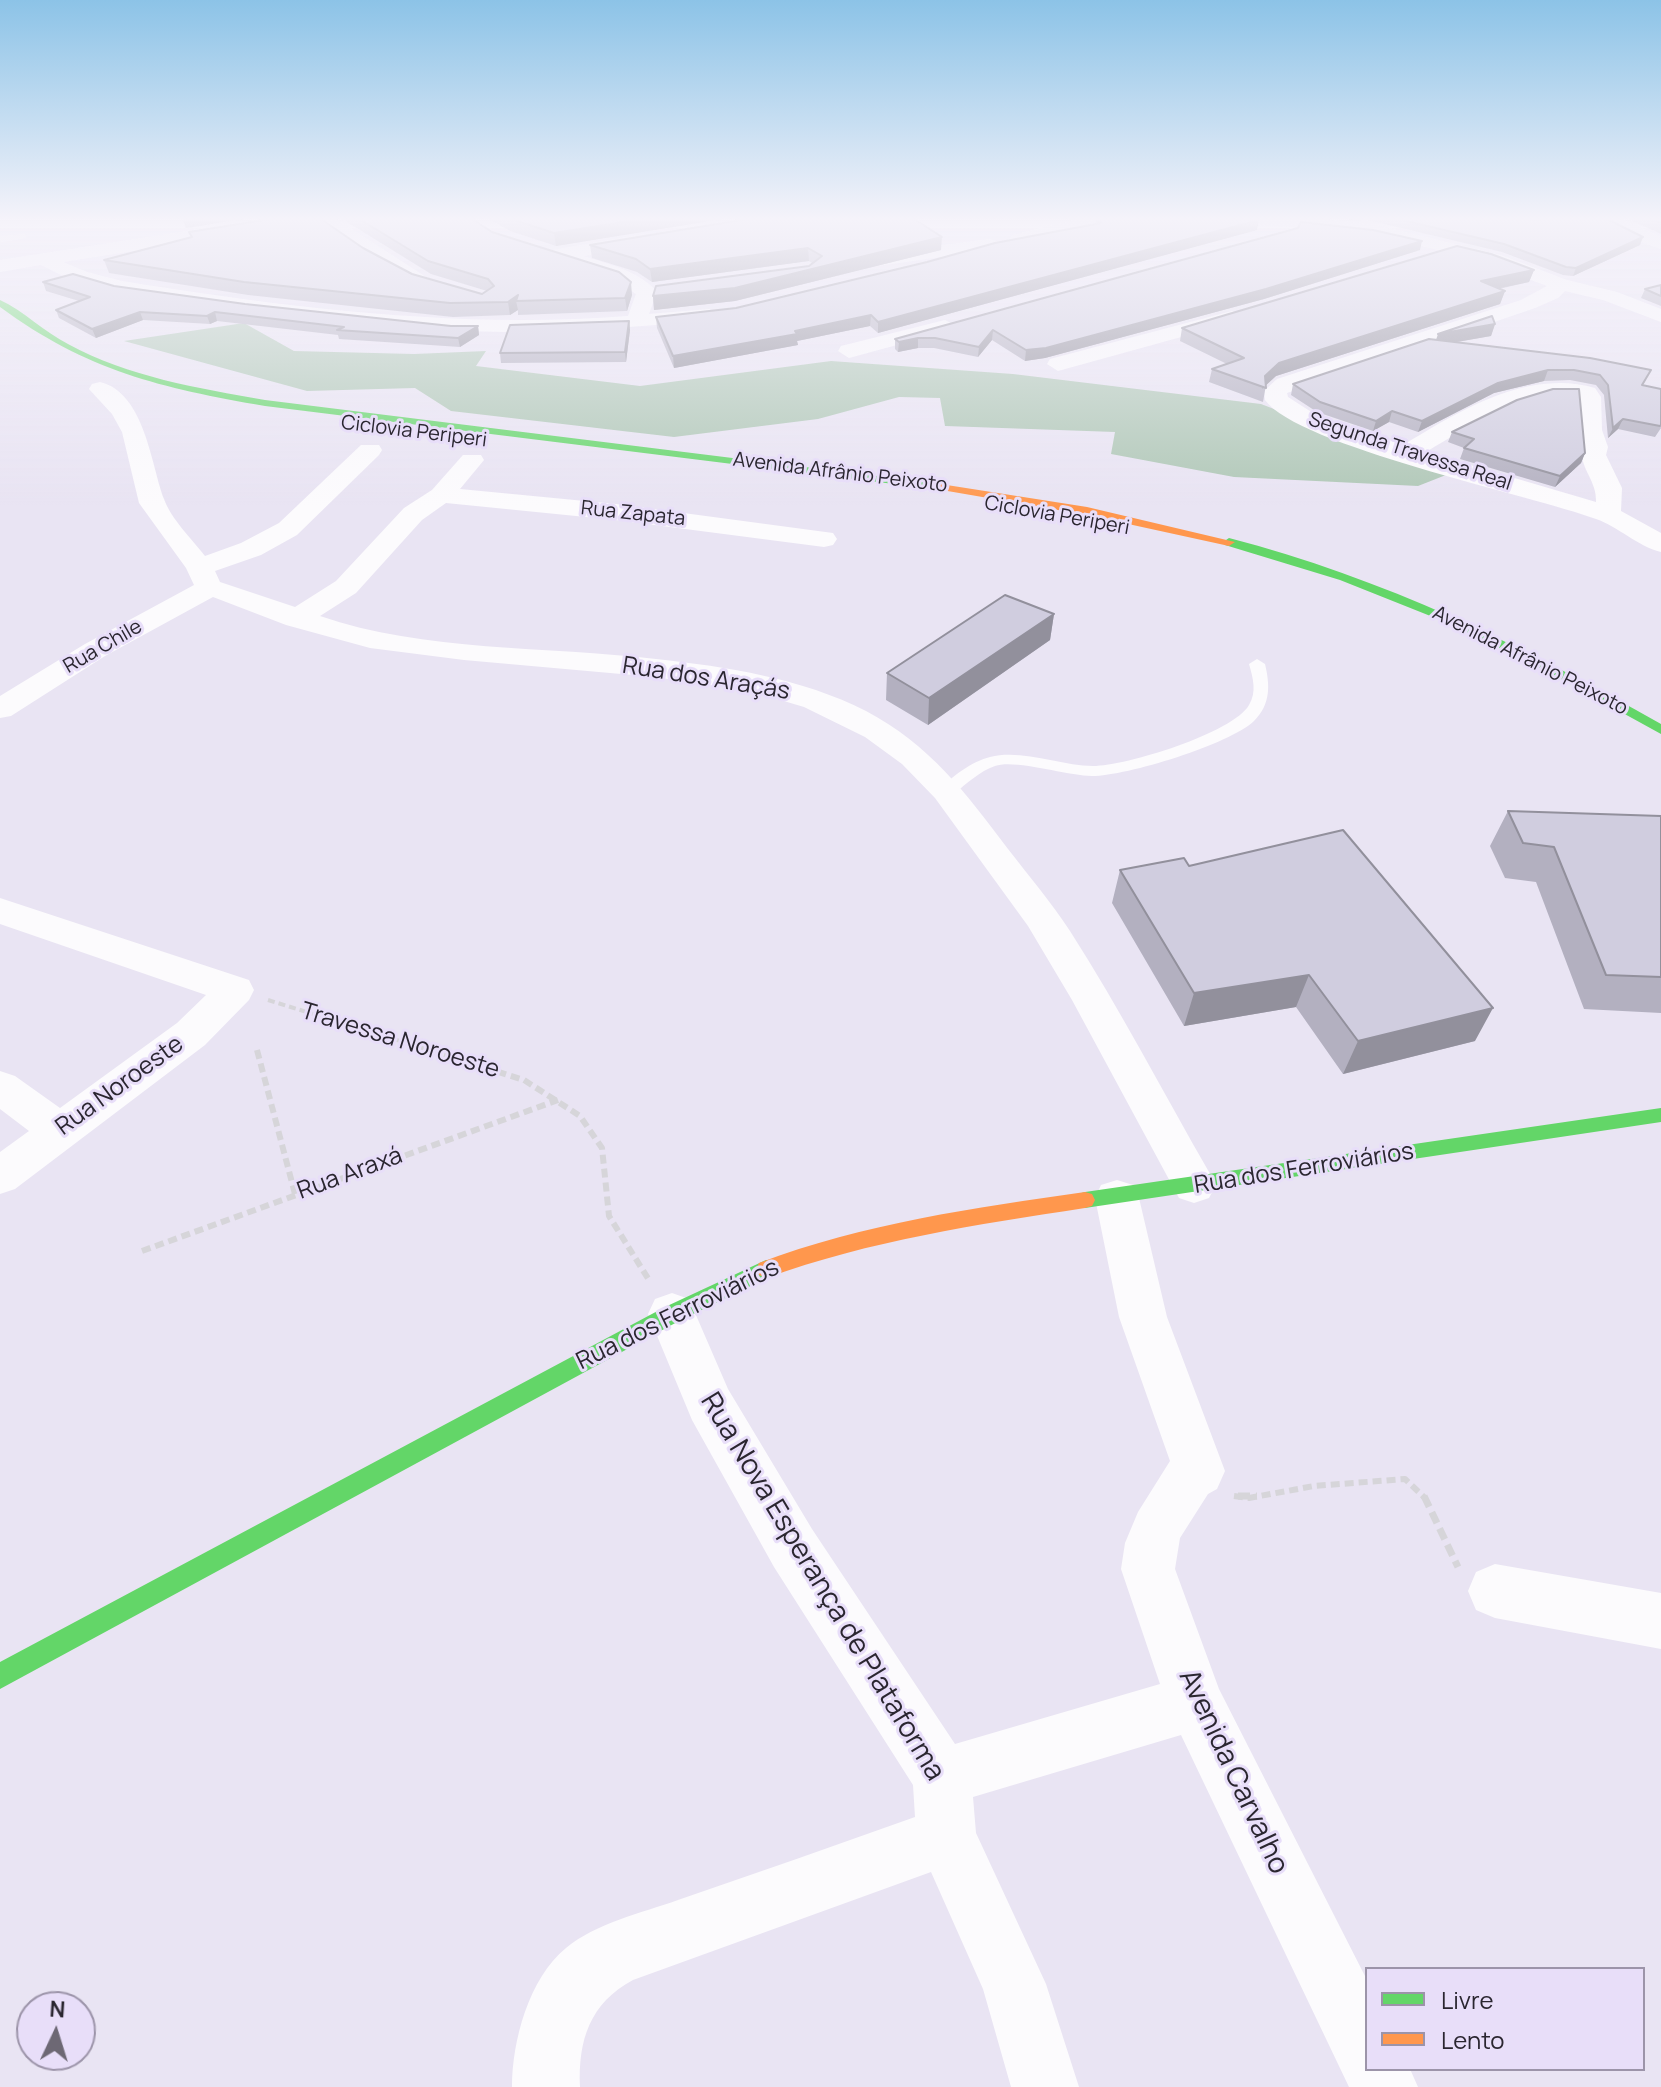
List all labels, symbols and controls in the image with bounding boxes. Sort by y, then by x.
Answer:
street label: Segunda Travessa Real [1305,408,1515,496]
street label: Ciclovia Periperi [340,411,488,453]
street label: Avenida Afrânio Peixoto [731,448,949,498]
street label: Ciclovia Periperi [983,491,1131,541]
street label: Rua Zapata [580,497,686,531]
street label: Avenida Afrânio Peixoto [1428,601,1632,721]
street label: Rua Chile [59,615,147,679]
street label: Rua dos Araçás [620,652,792,706]
street label: Travessa Noroeste [297,997,503,1085]
street label: Rua Noroeste [51,1030,189,1142]
street label: Rua dos Ferroviários [1192,1137,1416,1201]
street label: Rua Araxá [294,1142,406,1206]
street label: Rua dos Ferroviários [572,1253,784,1377]
street label: Rua Nova Esperança de Plataforma [693,1387,951,1787]
street label: Avenida Carvalho [1171,1665,1295,1879]
legend [1365,1967,1645,2071]
text: Livre [1441,1983,1494,2016]
north arrow [16,1991,96,2071]
text: N [49,1994,66,2025]
text: Lento [1441,2023,1505,2056]

